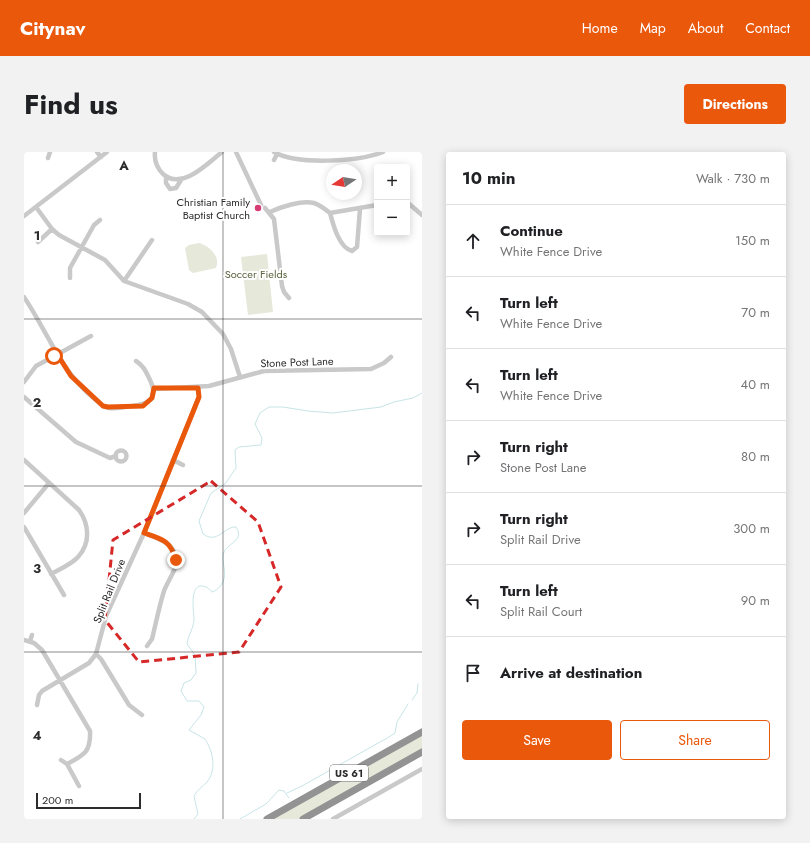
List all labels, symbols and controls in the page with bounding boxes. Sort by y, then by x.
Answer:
text: Citynav [20,15,86,42]
text: Home [582,18,618,38]
text: Map [640,18,666,38]
text: About [688,18,723,38]
text: Contact [745,18,790,38]
text: Find us [24,84,118,125]
button: Directions [684,84,786,124]
text: A [118,156,129,175]
north arrow [326,164,362,200]
map controls [374,164,410,236]
button: + [374,164,410,200]
text: 10 min [462,166,515,190]
text: Walk · 730 m [696,169,770,188]
place label: Christian Family Baptist Church [176,194,250,223]
button: − [374,200,410,236]
marker: Christian Family Baptist Church [253,203,263,213]
text: Continue [500,220,563,242]
text: 1 [34,226,40,245]
icon: ahead [462,230,484,252]
text: 150 m [735,231,770,250]
text: White Fence Drive [500,242,602,261]
park label: Soccer Fields [225,266,288,282]
text: Turn left [500,292,558,314]
icon: left [462,302,484,324]
text: 70 m [741,303,770,322]
text: White Fence Drive [500,314,602,333]
route start [45,347,63,365]
street label: Stone Post Lane [260,353,334,371]
text: Turn left [500,364,558,386]
icon: left [462,374,484,396]
text: 40 m [741,375,770,394]
text: White Fence Drive [500,386,602,405]
text: 2 [33,393,41,412]
text: Turn right [500,436,568,458]
icon: right [462,446,484,468]
text: 80 m [741,447,770,466]
text: Stone Post Lane [500,458,586,477]
text: Turn right [500,508,568,530]
icon: right [462,518,484,540]
text: 300 m [733,519,770,538]
text: Split Rail Drive [500,530,581,549]
route end [167,551,185,569]
street label: Split Rail Drive [89,556,129,626]
text: 3 [33,559,41,578]
text: Turn left [500,580,558,602]
icon: left [462,590,484,612]
text: 90 m [741,591,770,610]
text: Split Rail Court [500,602,582,621]
icon: arrive [462,662,484,684]
text: Arrive at destination [500,662,642,684]
button: Save [462,720,612,760]
button: Share [620,720,770,760]
text: 4 [32,726,42,745]
road number: US 61 [330,765,368,781]
scale bar [36,791,141,810]
text: 200 m [42,792,73,808]

